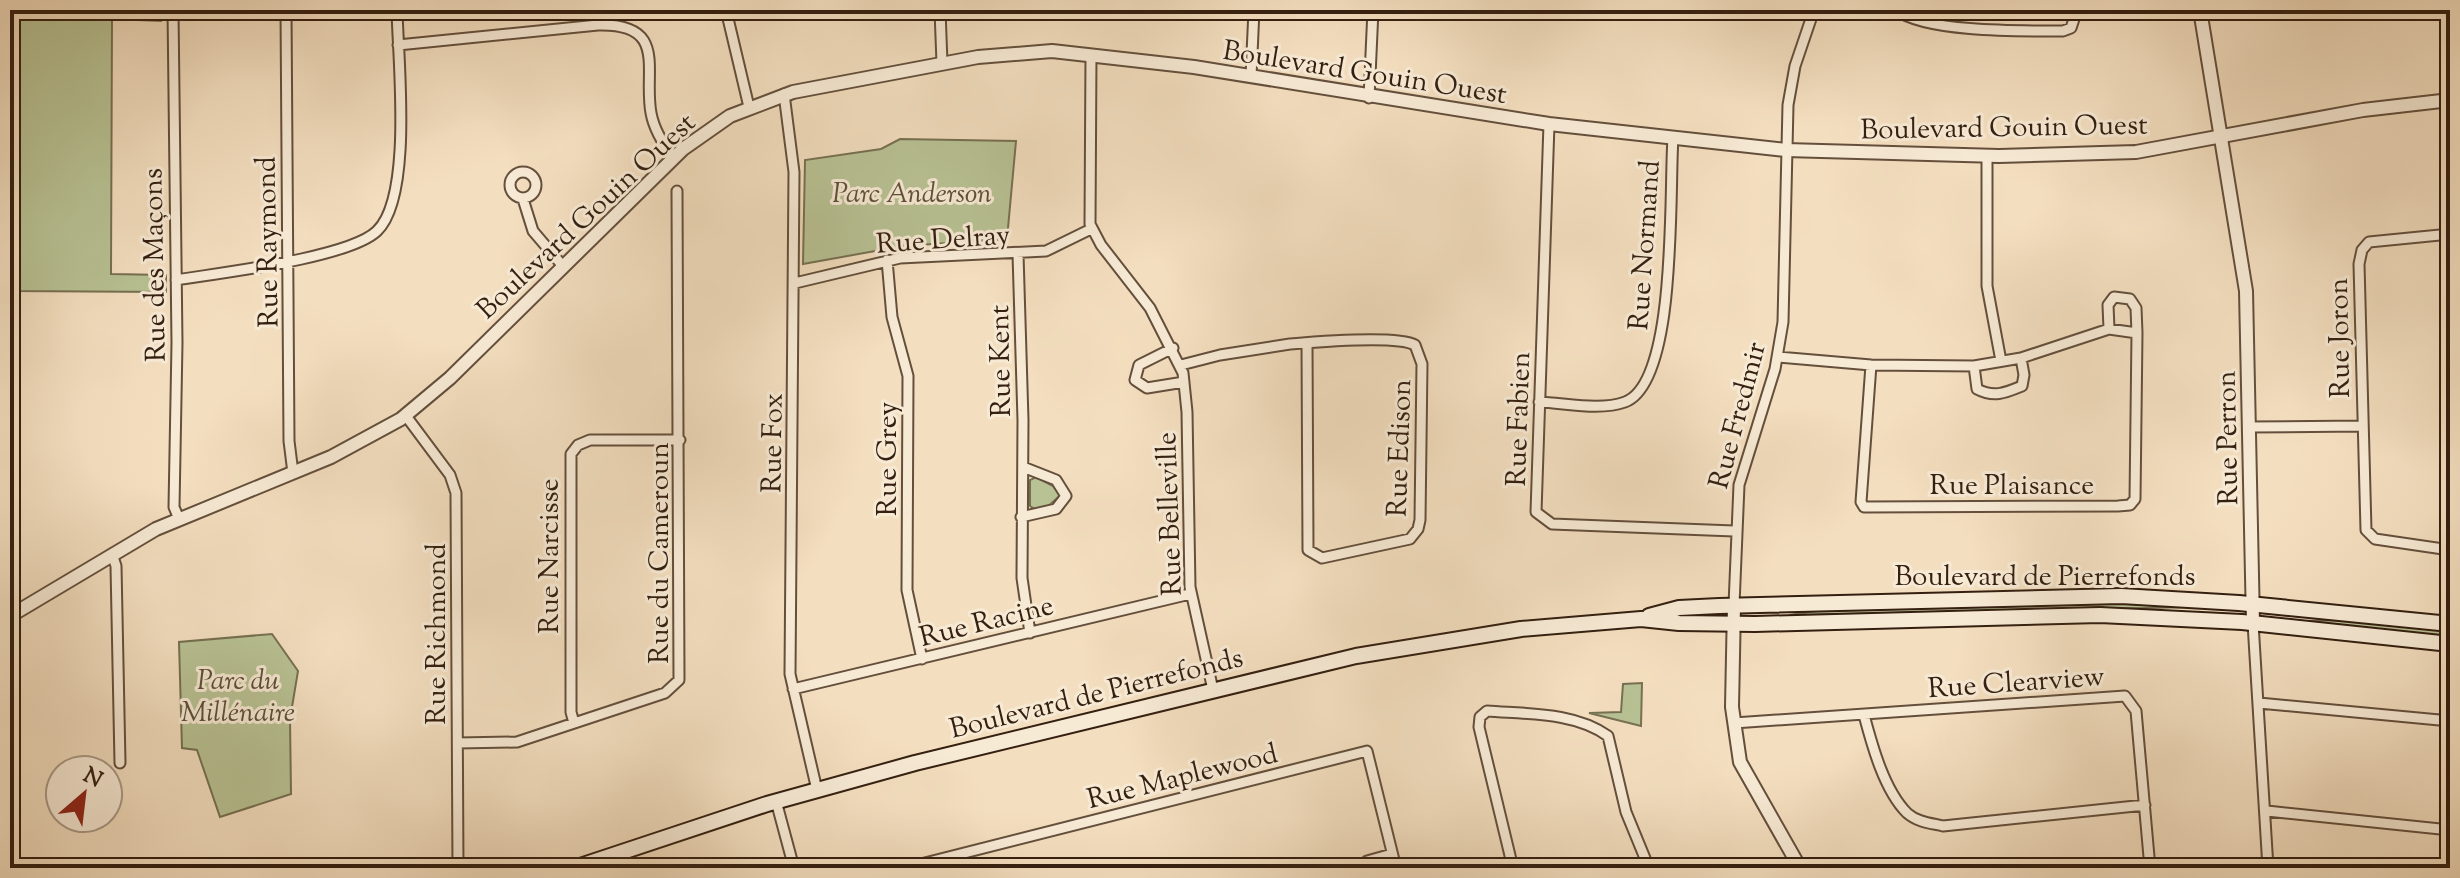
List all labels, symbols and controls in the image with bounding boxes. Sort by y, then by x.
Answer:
street label: Boulevard Gouin Ouest [1220,32,1510,116]
street label: Boulevard Gouin Ouest [468,104,706,330]
street label: Boulevard Gouin Ouest [1860,106,2148,152]
street label: Rue Raymond [248,156,290,328]
street label: Rue Normand [1620,159,1672,332]
street label: Rue des Maçons [134,168,178,362]
park label: Parc Anderson [832,175,992,215]
street label: Rue Delray [875,216,1011,266]
street label: Rue Joron [2320,277,2362,398]
street label: Rue Kent [981,304,1023,417]
street label: Rue Fredmir [1700,338,1778,494]
street label: Rue Fabien [1498,351,1542,487]
street label: Rue Perron [2208,370,2250,506]
street label: Rue Edison [1379,378,1423,518]
street label: Rue Fox [753,393,795,493]
street label: Rue Grey [869,402,909,516]
street label: Rue Belleville [1148,431,1194,597]
street label: Rue du Cameroun [641,442,681,664]
street label: Rue Plaisance [1930,467,2094,507]
street label: Rue Narcisse [531,478,571,634]
street label: Rue Richmond [418,543,458,725]
street label: Boulevard de Pierrefonds [1894,558,2196,598]
street label: Rue Racine [915,587,1058,659]
street label: Boulevard de Pierrefonds [946,639,1248,751]
street label: Rue Clearview [1927,658,2106,710]
park label: Parc du Millénaire [181,662,295,734]
street label: Rue Maplewood [1083,735,1282,821]
north arrow [44,754,124,834]
text: N [77,761,108,797]

